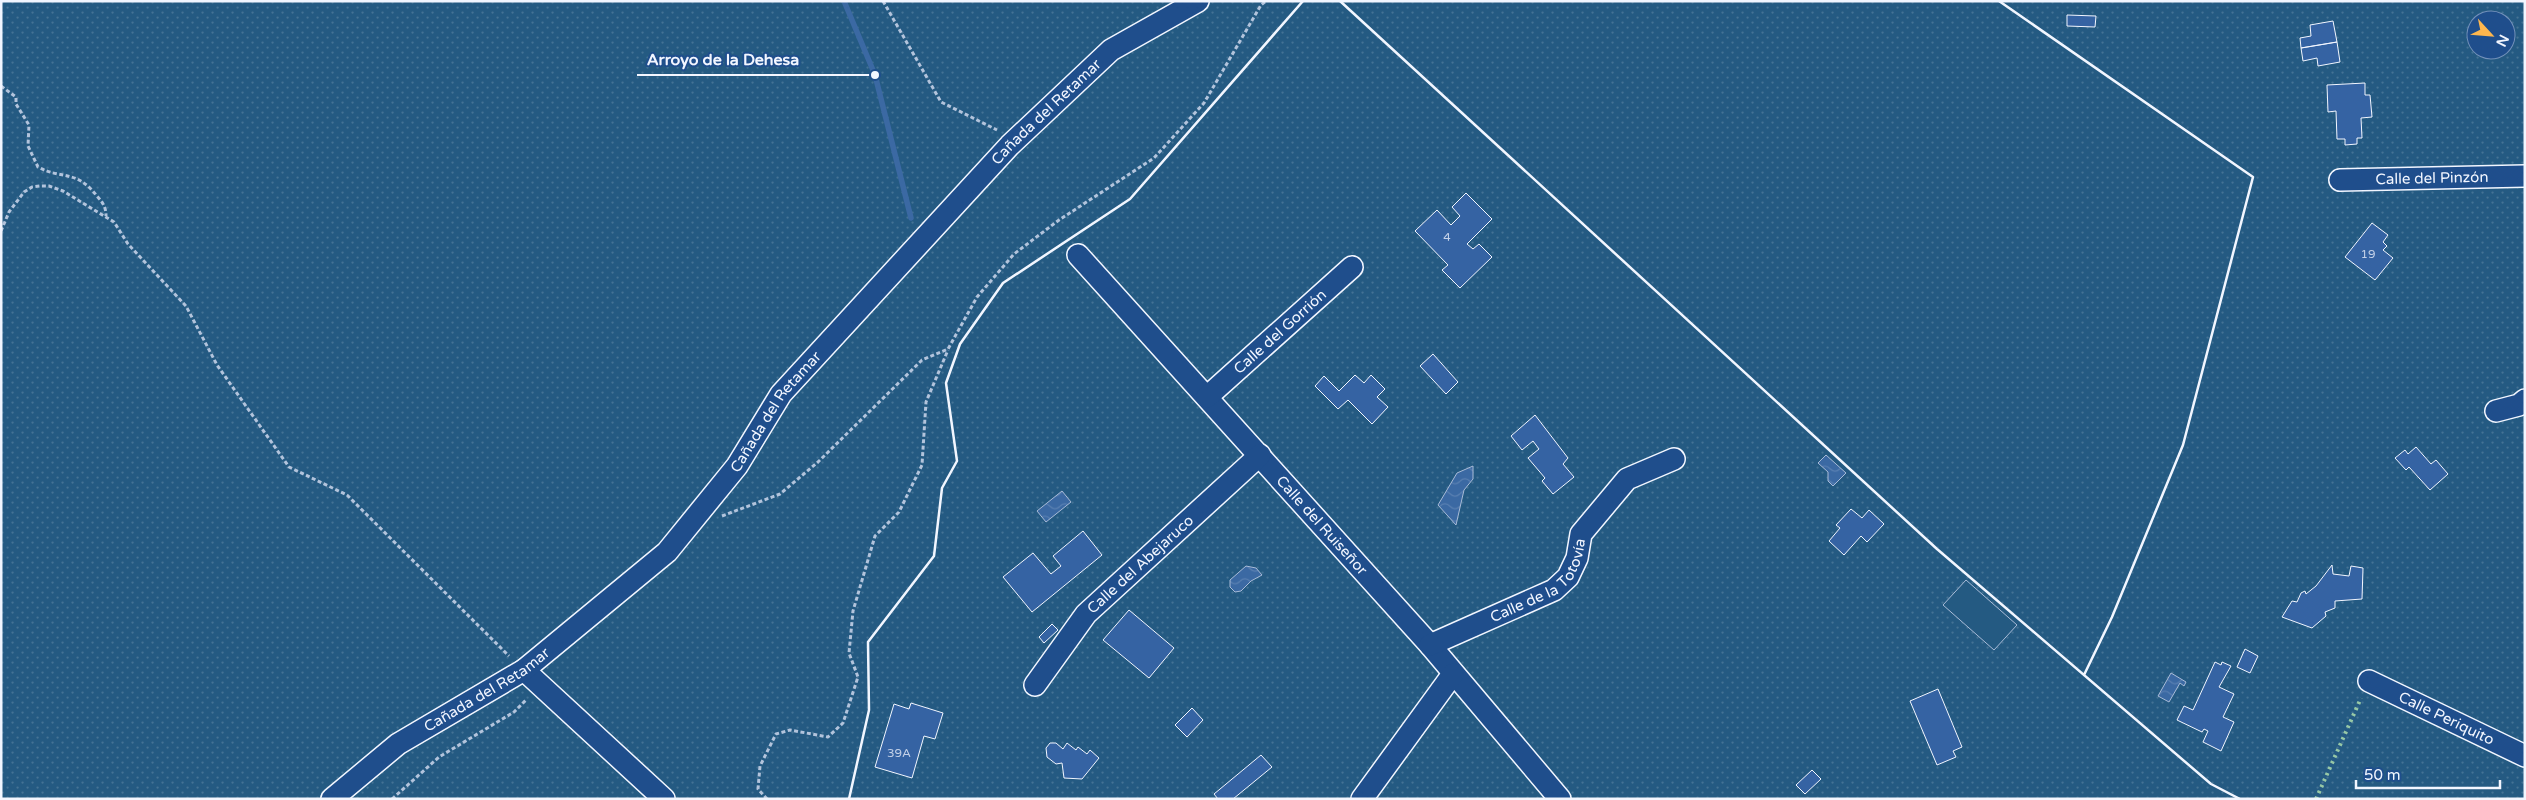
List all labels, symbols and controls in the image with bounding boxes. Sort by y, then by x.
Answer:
north arrow [2466,10,2516,60]
text: N [2492,32,2512,49]
callout: Arroyo de la Dehesa [637,44,809,75]
text: Arroyo de la Dehesa [647,50,799,70]
street label: Cañada del Retamar [987,55,1105,168]
street label: Calle del Pinzón [2375,168,2489,188]
house number: 4 [1443,230,1451,244]
house number: 19 [2360,247,2376,261]
street label: Calle del Gorrión [1230,285,1330,378]
street label: Cañada del Retamar [726,347,825,476]
street label: Calle del Ruiseñor [1272,472,1372,579]
street label: Calle del Abejaruco [1083,511,1197,617]
street label: Calle de la Totovía [1487,537,1589,626]
street label: Cañada del Retamar [421,643,554,736]
street label: Calle Periquito [2396,688,2497,749]
house number: 39A [887,746,911,760]
scale bar [2356,758,2500,790]
text: 50 m [2364,766,2401,784]

